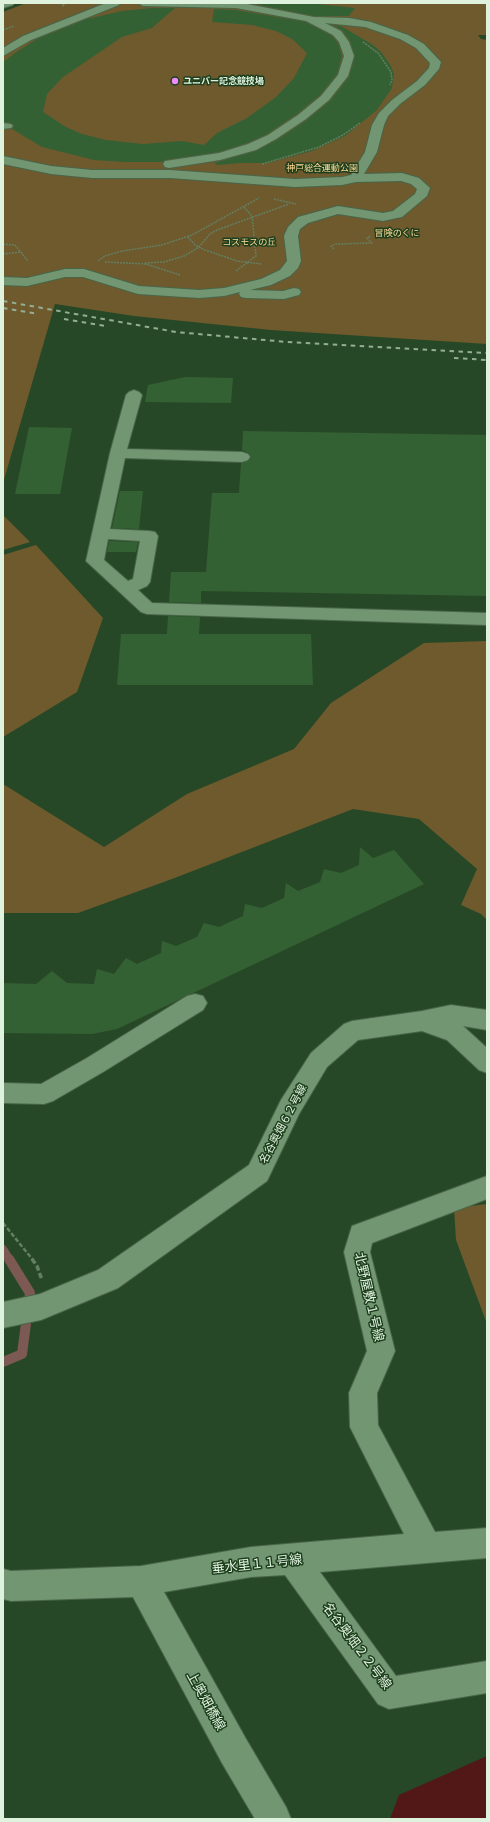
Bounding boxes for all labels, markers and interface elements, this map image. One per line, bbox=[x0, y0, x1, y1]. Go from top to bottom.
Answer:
marker: ユニバー記念競技場 bbox=[170, 76, 180, 86]
place label: ユニバー記念競技場 bbox=[183, 76, 264, 86]
park label: 神戸総合運動公園 bbox=[286, 163, 358, 173]
park label: 冒険のくに bbox=[375, 228, 419, 238]
park label: コスモスの丘 bbox=[222, 237, 276, 247]
street label: 名谷奥畑６２号線 bbox=[257, 1082, 309, 1166]
street label: 北野屋敷１号線 bbox=[351, 1251, 387, 1343]
street label: 垂水里１１号線 bbox=[211, 1551, 303, 1577]
street label: 名谷奥畑２２号線 bbox=[319, 1600, 395, 1692]
street label: 上奥畑橋線 bbox=[183, 1669, 229, 1733]

